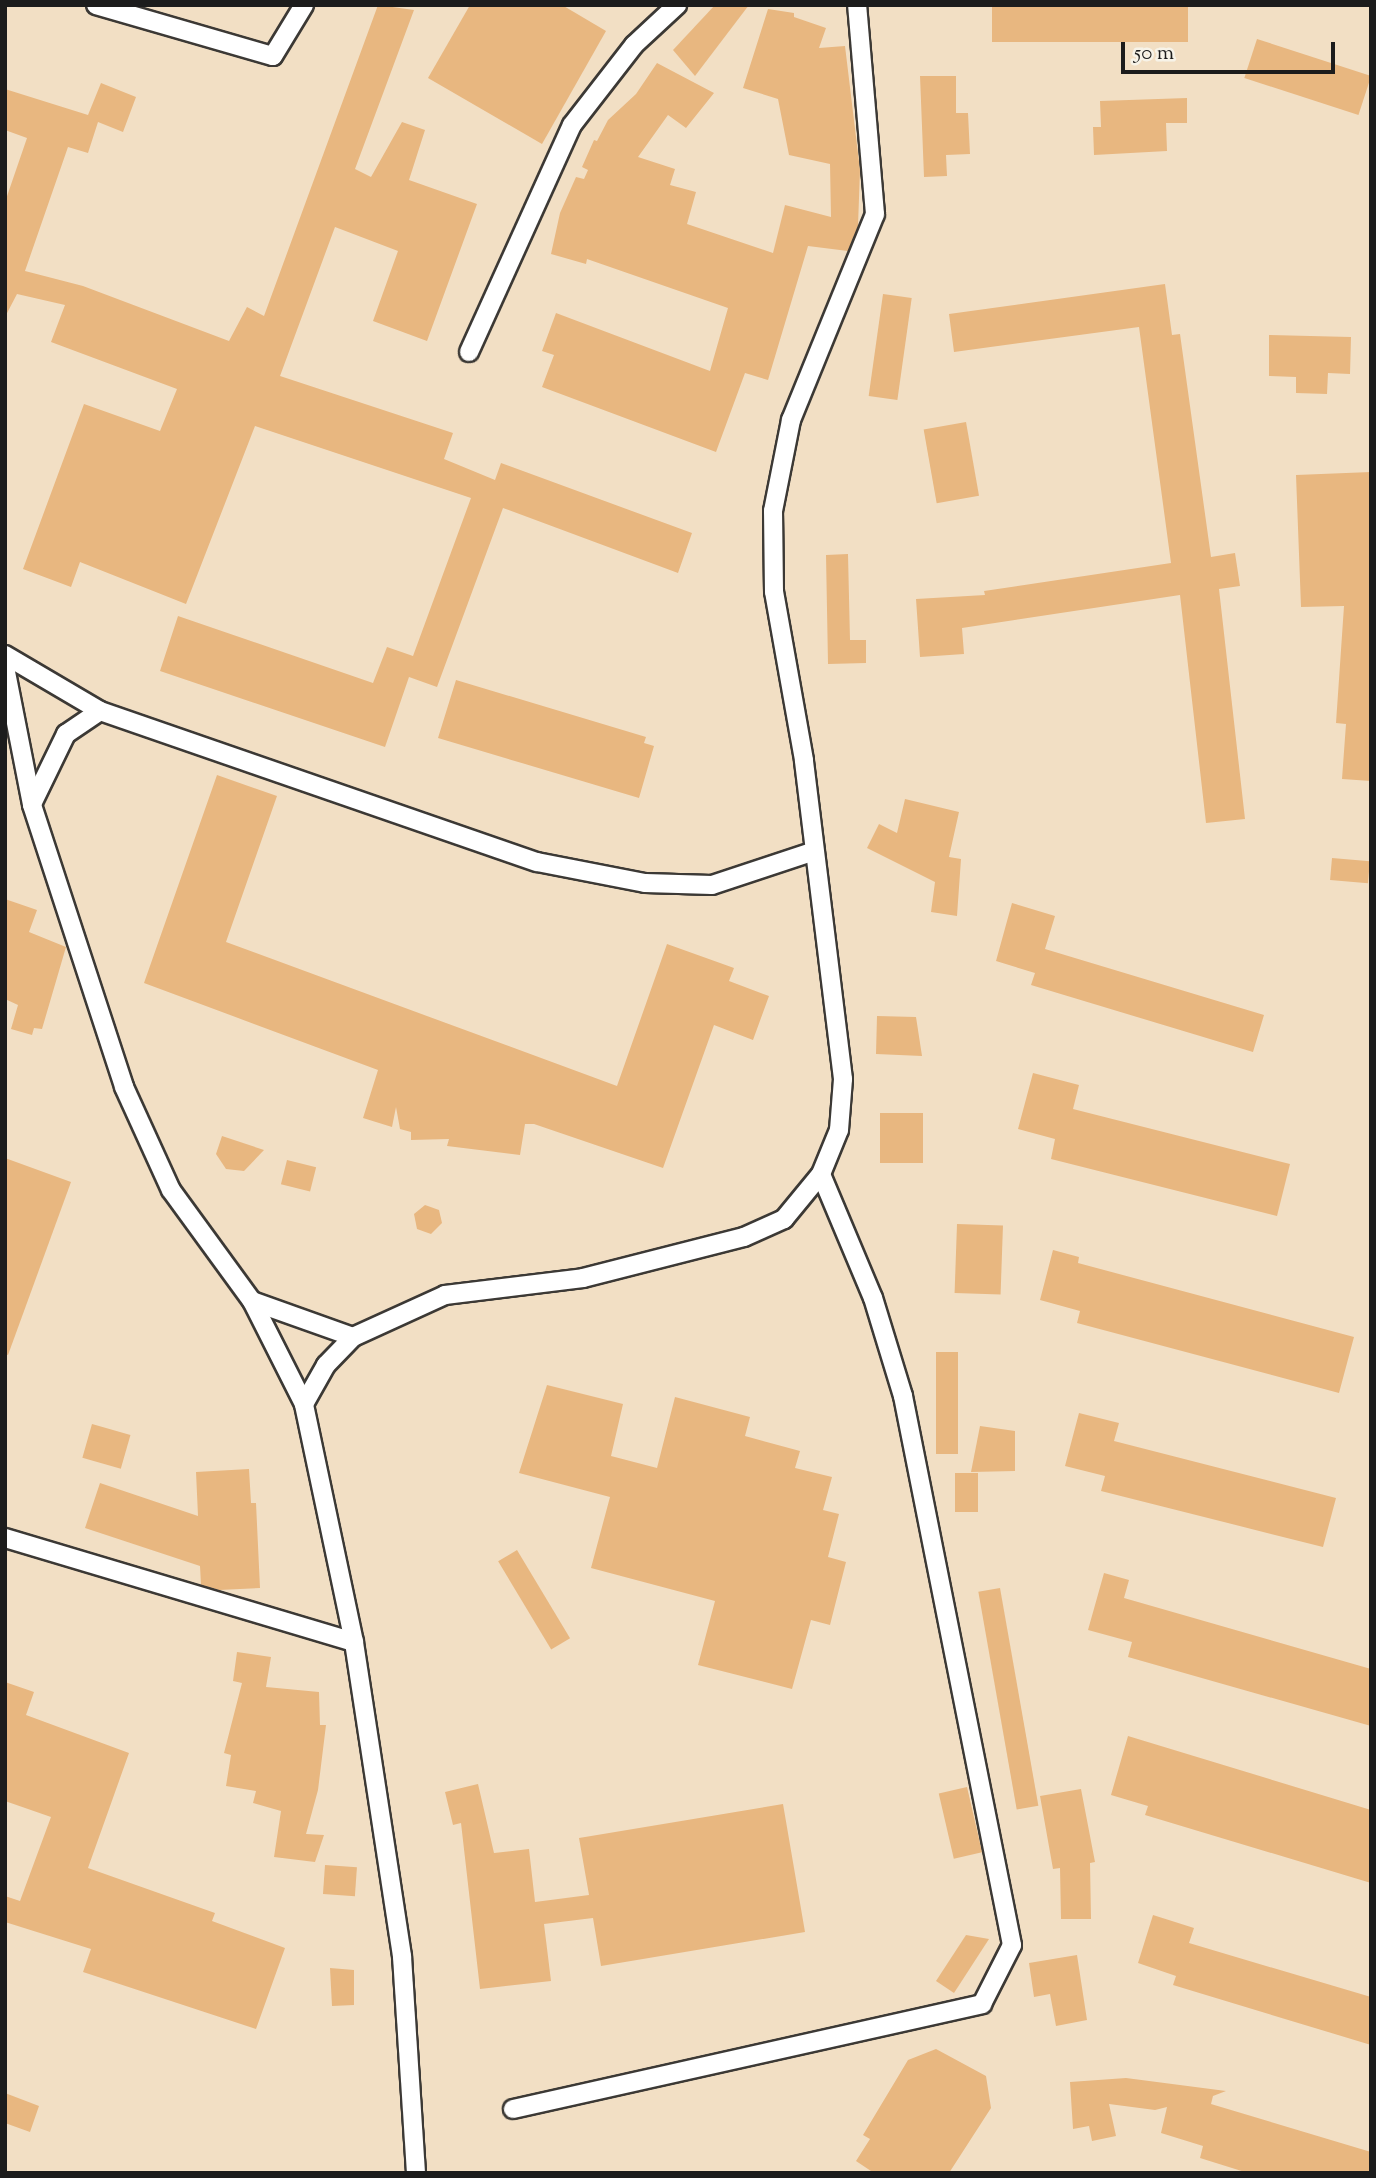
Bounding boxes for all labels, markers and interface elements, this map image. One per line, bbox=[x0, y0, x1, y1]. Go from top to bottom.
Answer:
scale bar bbox=[1124, 28, 1338, 72]
text: 50 m bbox=[1134, 39, 1174, 69]

